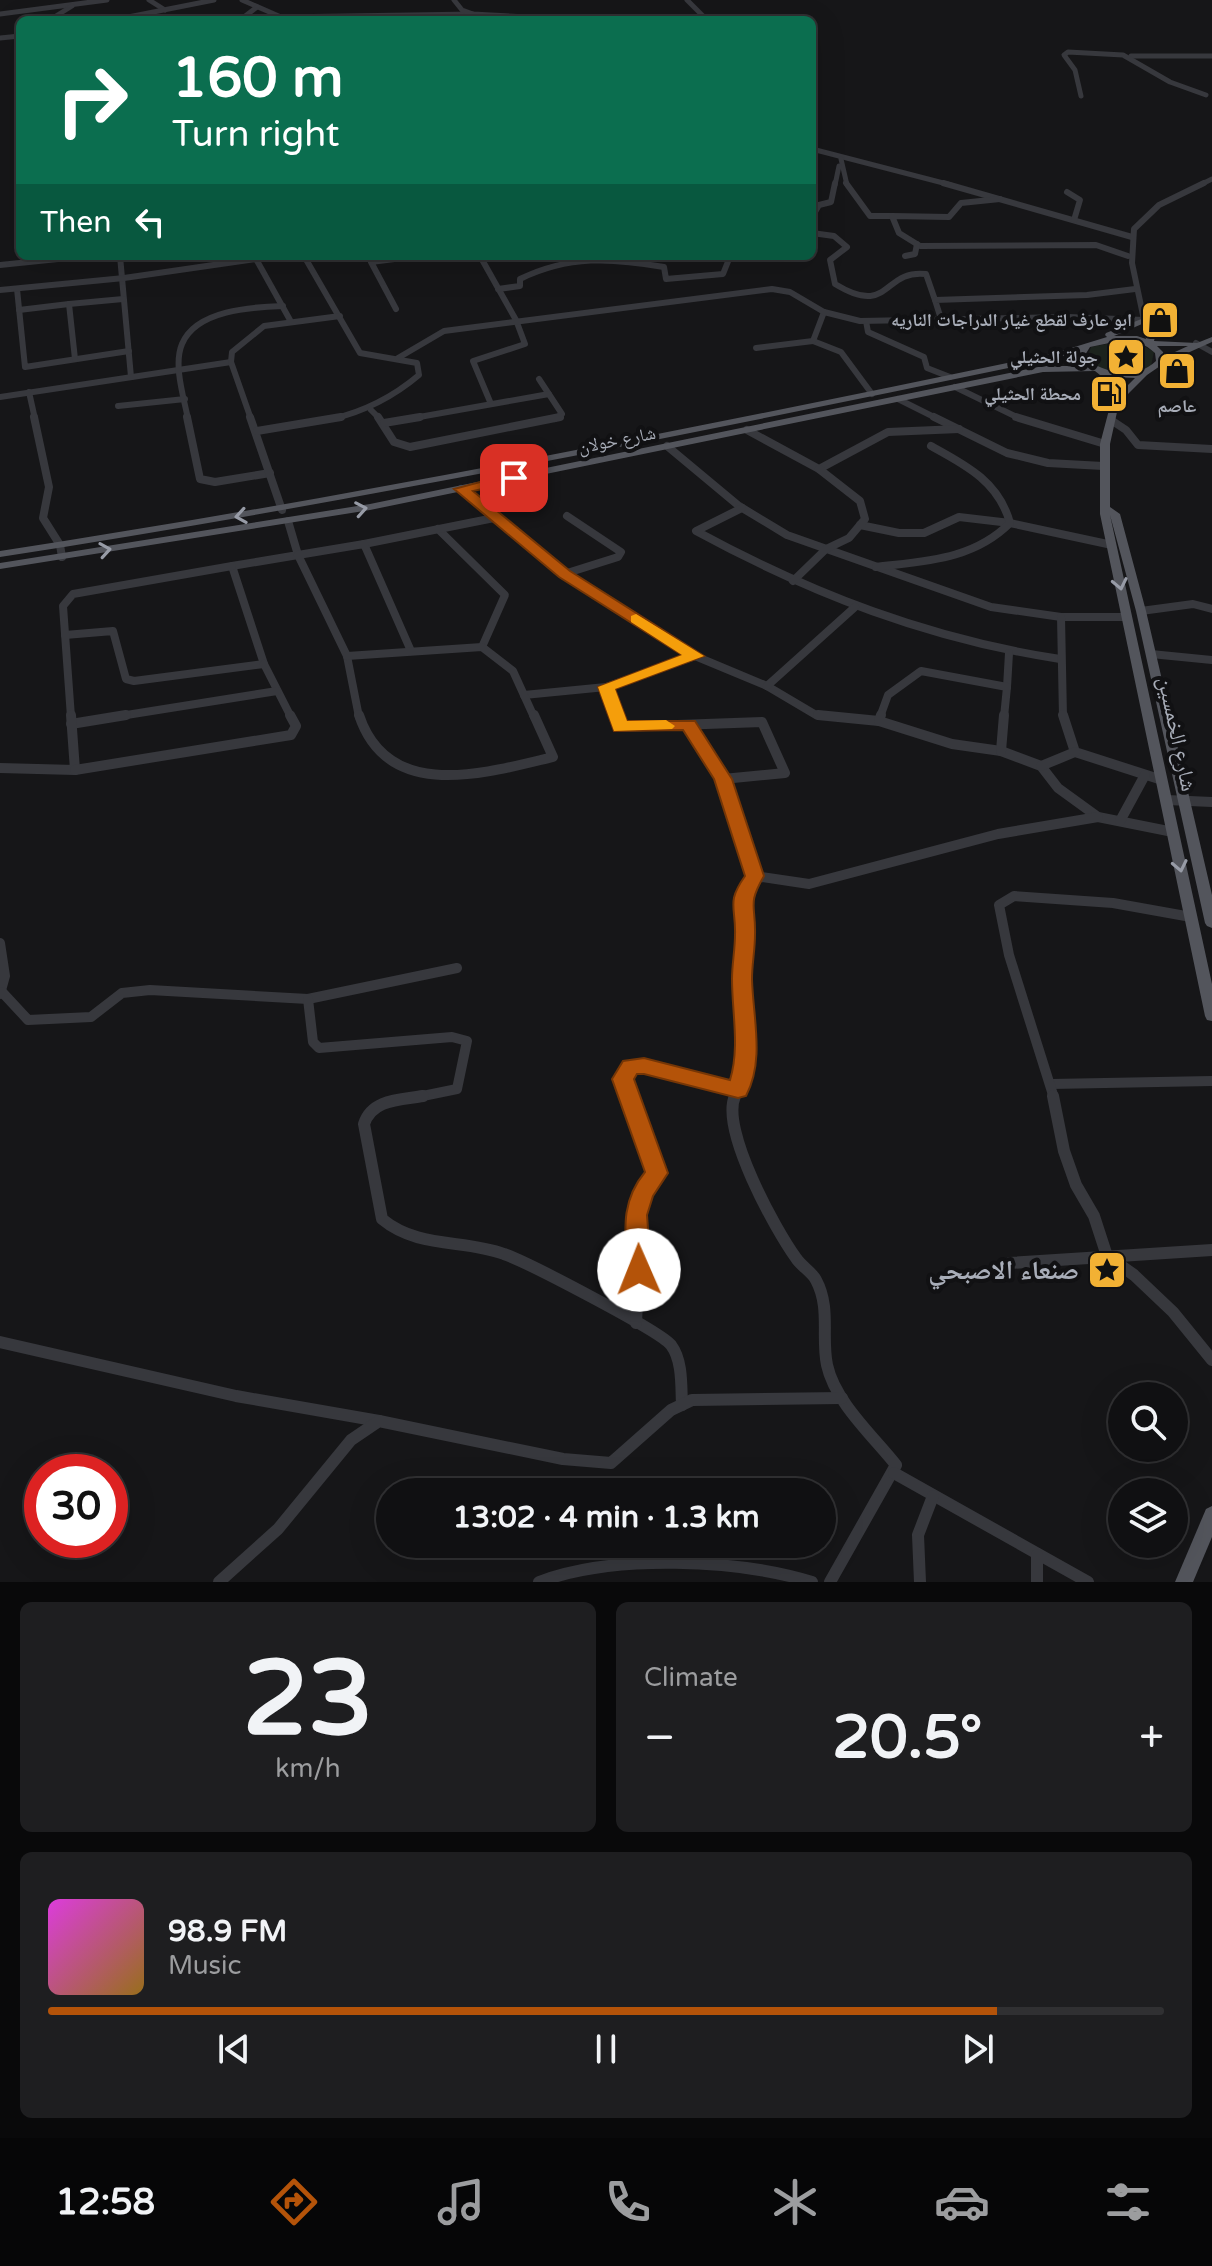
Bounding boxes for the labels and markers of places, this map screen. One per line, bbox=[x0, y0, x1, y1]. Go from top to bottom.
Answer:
shop icon: ابو عارف لقطع غيار الدراجات الناريه bbox=[1139, 299, 1181, 341]
place label: ابو عارف لقطع غيار الدراجات الناريه bbox=[891, 309, 1132, 332]
place icon: جولة الحثيلي bbox=[1105, 336, 1147, 378]
place label: جولة الحثيلي bbox=[1010, 346, 1098, 371]
shop icon: عاصم bbox=[1156, 350, 1198, 392]
fuel station icon: محطة الحثيلي bbox=[1088, 373, 1130, 415]
place label: محطة الحثيلي bbox=[984, 383, 1081, 408]
place label: عاصم bbox=[1158, 395, 1196, 418]
pin bbox=[480, 444, 548, 512]
place icon: صنعاء الاصبحي bbox=[1086, 1249, 1128, 1291]
place label: صنعاء الاصبحي bbox=[928, 1255, 1079, 1290]

